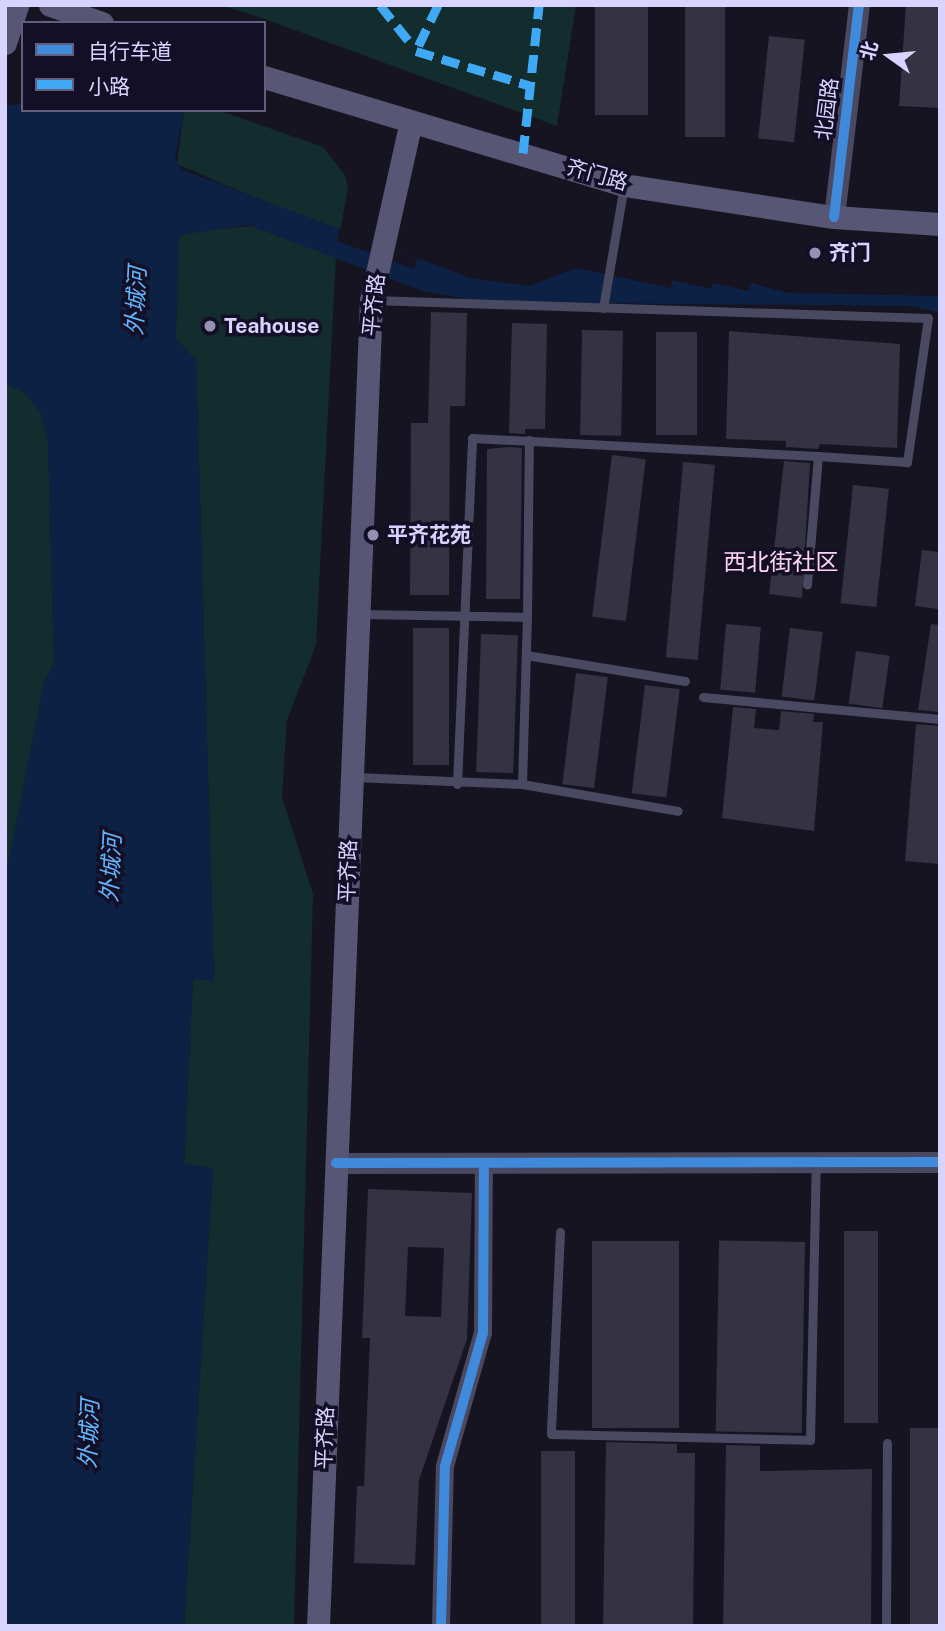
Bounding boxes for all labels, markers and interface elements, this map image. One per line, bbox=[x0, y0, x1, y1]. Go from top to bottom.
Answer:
legend bbox=[21, 21, 266, 112]
north arrow bbox=[854, 21, 924, 91]
text: 自行车道 bbox=[88, 39, 172, 64]
text: 北 bbox=[856, 39, 882, 63]
text: 小路 bbox=[88, 74, 130, 99]
street label: 北园路 bbox=[811, 76, 843, 142]
street label: 齐门路 bbox=[563, 154, 631, 196]
place label: 齐门 bbox=[829, 240, 871, 266]
marker: 齐门 bbox=[807, 245, 823, 261]
water label: 外城河 bbox=[120, 266, 152, 336]
street label: 平齐路 bbox=[358, 272, 390, 338]
place label: Teahouse bbox=[224, 313, 319, 339]
marker: Teahouse bbox=[202, 318, 218, 334]
place label: 平齐花苑 bbox=[387, 522, 471, 548]
marker: 平齐花苑 bbox=[365, 527, 381, 543]
district label: 西北街社区 bbox=[724, 548, 838, 576]
water label: 外城河 bbox=[95, 833, 127, 903]
street label: 平齐路 bbox=[334, 839, 362, 903]
water label: 外城河 bbox=[74, 1399, 104, 1469]
street label: 平齐路 bbox=[311, 1406, 339, 1470]

